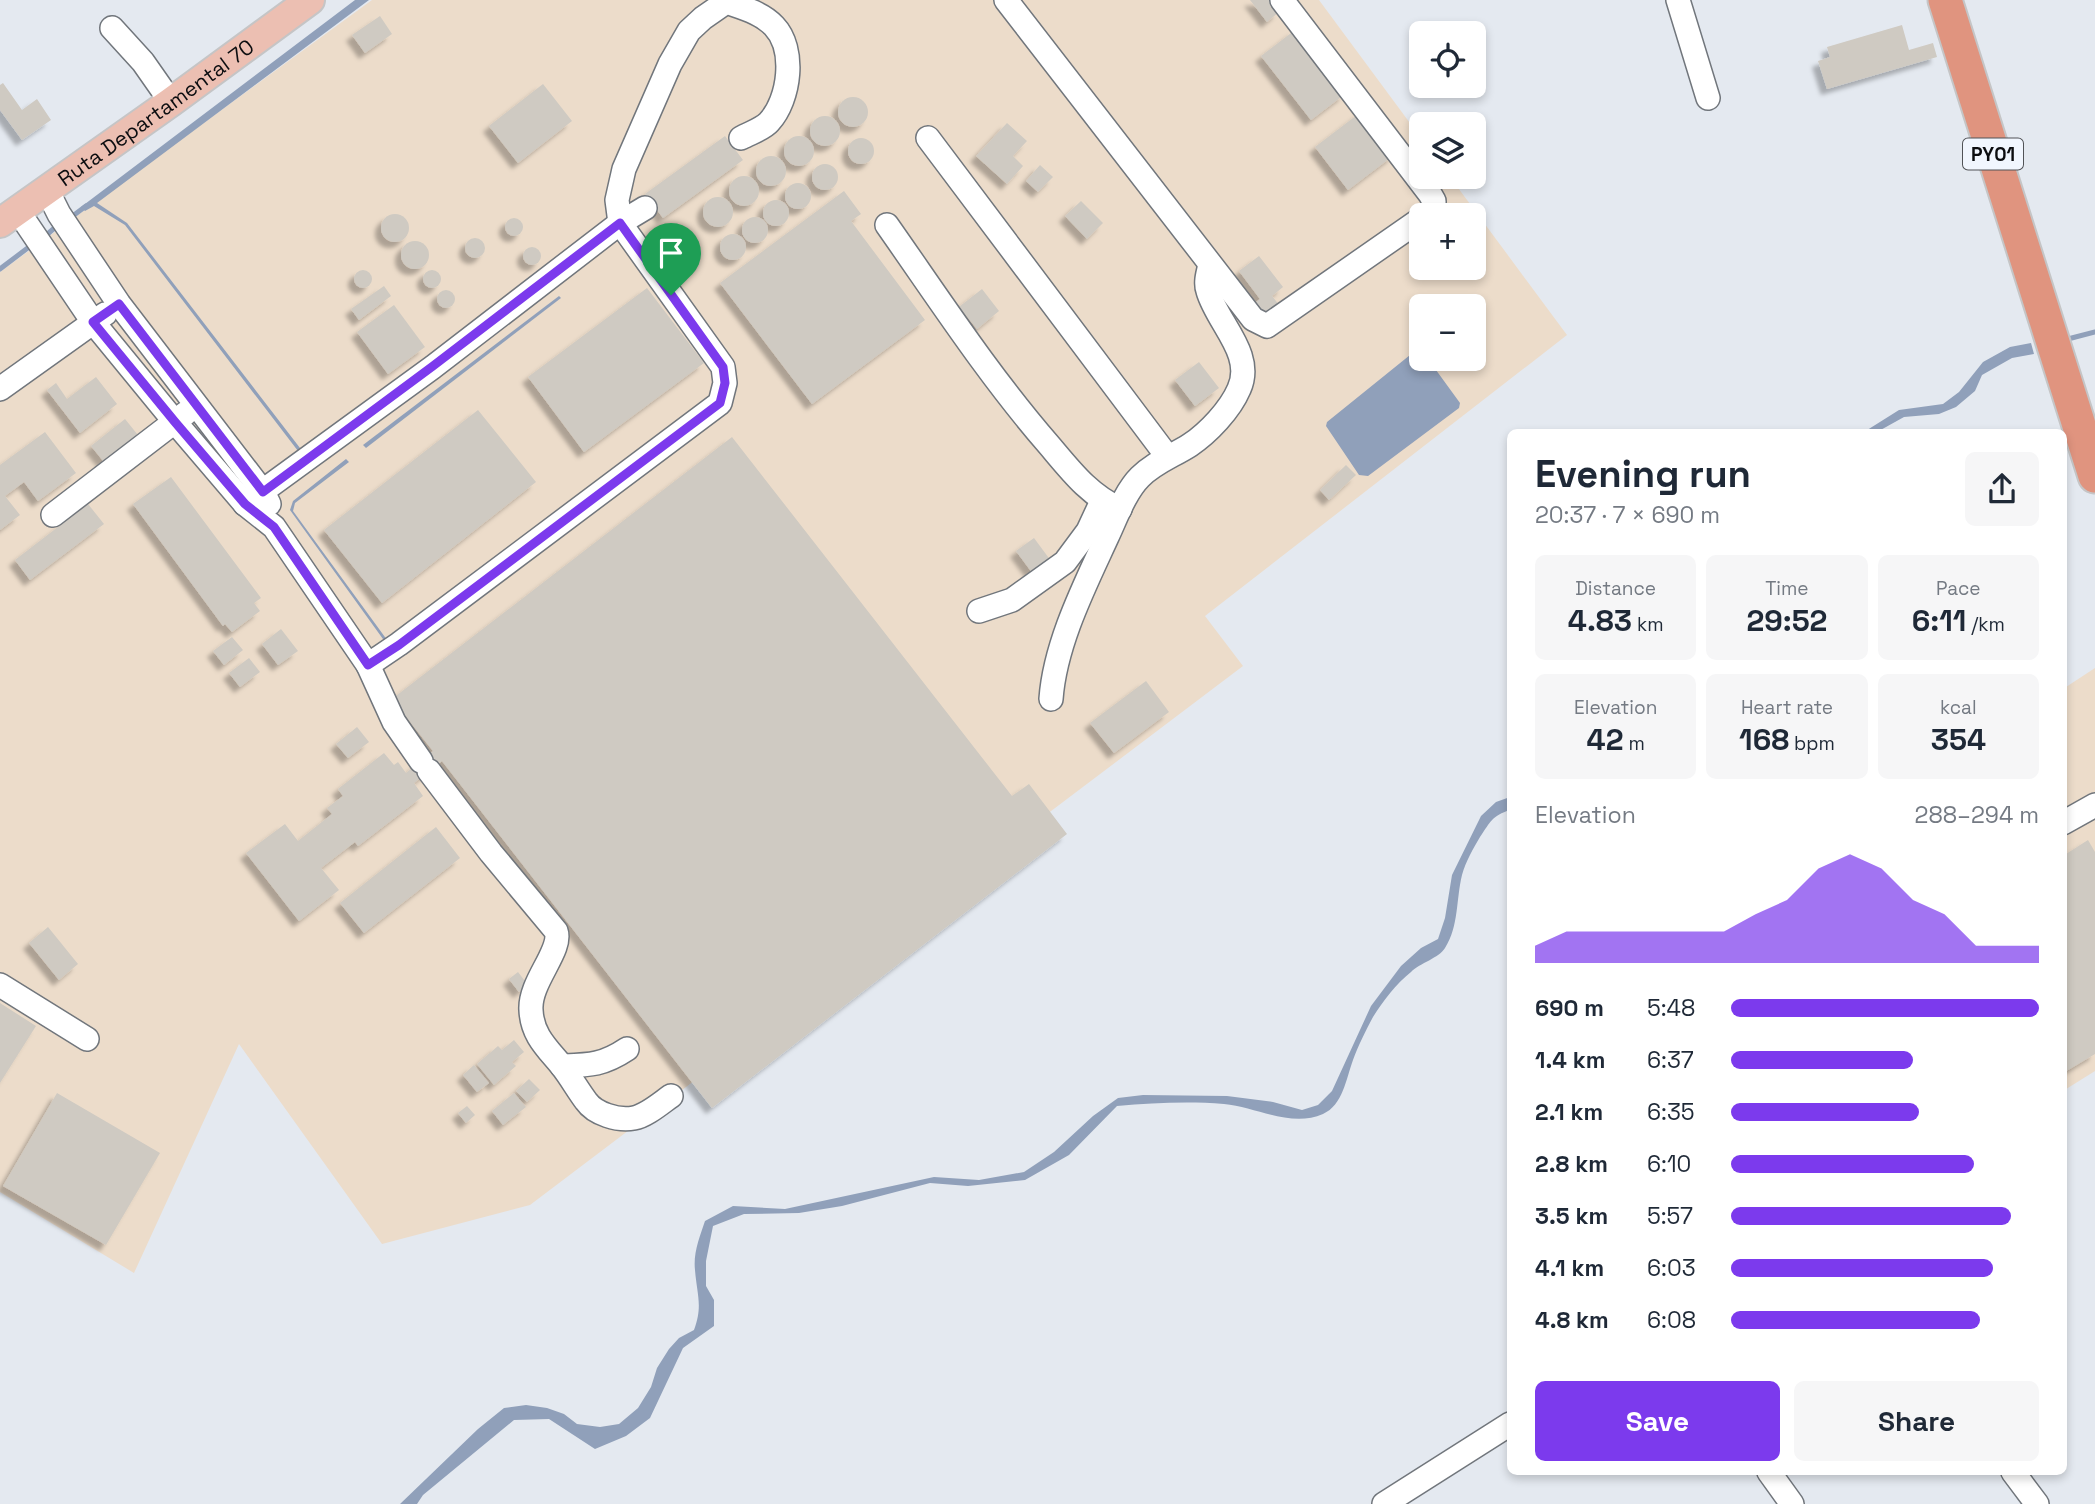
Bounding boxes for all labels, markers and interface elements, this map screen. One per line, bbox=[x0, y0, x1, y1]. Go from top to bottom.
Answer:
map controls bbox=[1409, 21, 1486, 371]
button: locate bbox=[1409, 21, 1486, 98]
street label: Ruta Departamental 70 bbox=[52, 32, 259, 192]
button: layers bbox=[1409, 112, 1486, 189]
road number: PY01 bbox=[1963, 138, 2023, 170]
button: + bbox=[1409, 203, 1486, 280]
pin bbox=[641, 223, 701, 295]
icon: arrive bbox=[652, 234, 690, 272]
button: − bbox=[1409, 294, 1486, 371]
text: Evening run bbox=[1535, 450, 1751, 498]
button: share bbox=[1965, 452, 2039, 526]
text: 20:37 · 7 × 690 m bbox=[1535, 500, 1720, 530]
text: Distance bbox=[1575, 576, 1656, 601]
text: Time bbox=[1765, 576, 1809, 601]
text: Pace bbox=[1936, 576, 1981, 601]
text: 4.83 bbox=[1568, 601, 1632, 640]
text: 29:52 bbox=[1747, 601, 1827, 640]
text: 6:11 bbox=[1912, 601, 1966, 640]
text: km bbox=[1632, 612, 1664, 637]
text: /km bbox=[1966, 612, 2005, 637]
text: Elevation bbox=[1574, 695, 1657, 720]
text: Heart rate bbox=[1741, 695, 1833, 720]
text: kcal bbox=[1940, 695, 1977, 720]
text: 42 bbox=[1587, 720, 1624, 759]
text: 168 bbox=[1739, 720, 1789, 759]
text: 354 bbox=[1931, 720, 1986, 759]
text: m bbox=[1624, 731, 1645, 756]
text: bpm bbox=[1789, 731, 1835, 756]
text: Elevation bbox=[1535, 800, 1636, 830]
text: 288–294 m bbox=[1915, 800, 2039, 830]
text: 690 m bbox=[1535, 993, 1604, 1023]
text: 5:48 bbox=[1647, 993, 1695, 1023]
text: 1.4 km bbox=[1535, 1045, 1605, 1075]
text: 6:37 bbox=[1647, 1045, 1694, 1075]
text: 2.1 km bbox=[1535, 1097, 1603, 1127]
text: 6:35 bbox=[1647, 1097, 1695, 1127]
text: 2.8 km bbox=[1535, 1149, 1608, 1179]
text: 6:10 bbox=[1647, 1149, 1691, 1179]
text: 3.5 km bbox=[1535, 1201, 1608, 1231]
text: 5:57 bbox=[1647, 1201, 1693, 1231]
text: 4.1 km bbox=[1535, 1253, 1604, 1283]
text: 6:03 bbox=[1647, 1253, 1696, 1283]
text: 4.8 km bbox=[1535, 1305, 1609, 1335]
text: 6:08 bbox=[1647, 1305, 1696, 1335]
button: Save bbox=[1535, 1381, 1780, 1461]
button: Share bbox=[1794, 1381, 2039, 1461]

